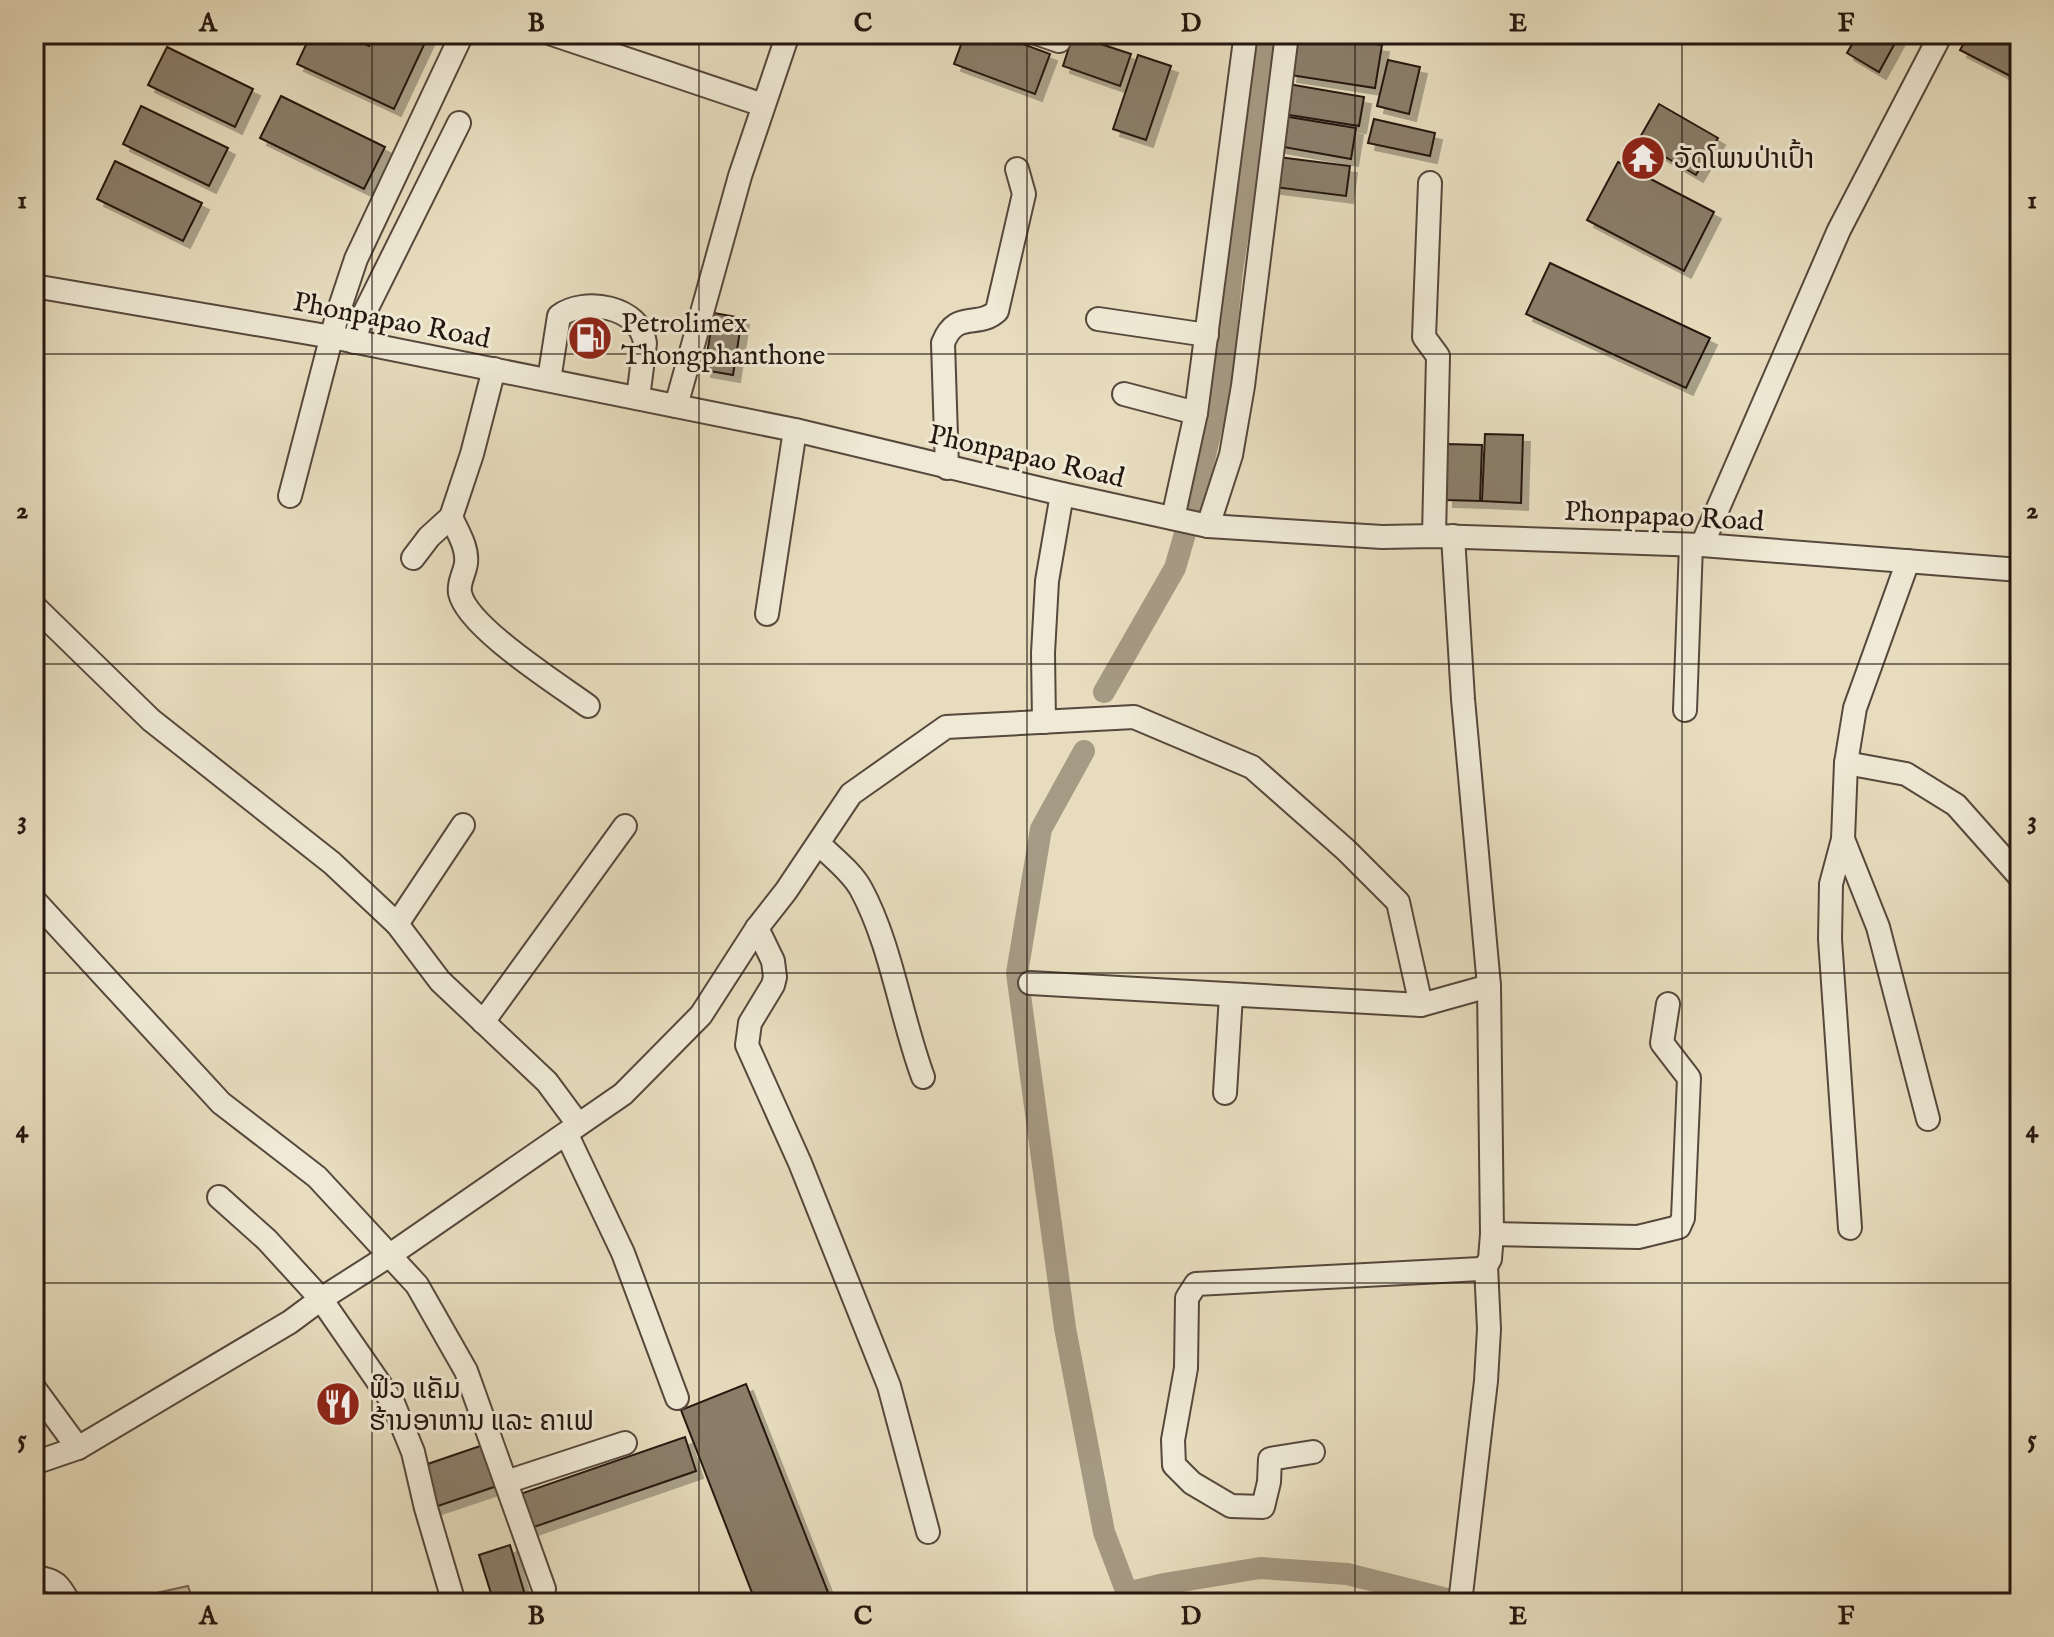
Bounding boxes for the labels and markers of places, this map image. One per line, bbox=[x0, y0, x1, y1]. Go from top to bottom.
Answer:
temple icon: ວັດໂພນປ່າເປົ້າ bbox=[1619, 134, 1667, 182]
place label: ວັດໂພນປ່າເປົ້າ bbox=[1674, 139, 1814, 178]
place label: Petrolimex Thongphanthone bbox=[621, 307, 826, 374]
fuel station icon: Petrolimex Thongphanthone bbox=[566, 314, 614, 362]
place label: ຟິວ ແຄັມ ຮ້ານອາຫານ ແລະ ຄາເຟ bbox=[369, 1373, 594, 1440]
restaurant icon: ຟິວ ແຄັມ ຮ້ານອາຫານ ແລະ ຄາເຟ bbox=[314, 1380, 362, 1428]

